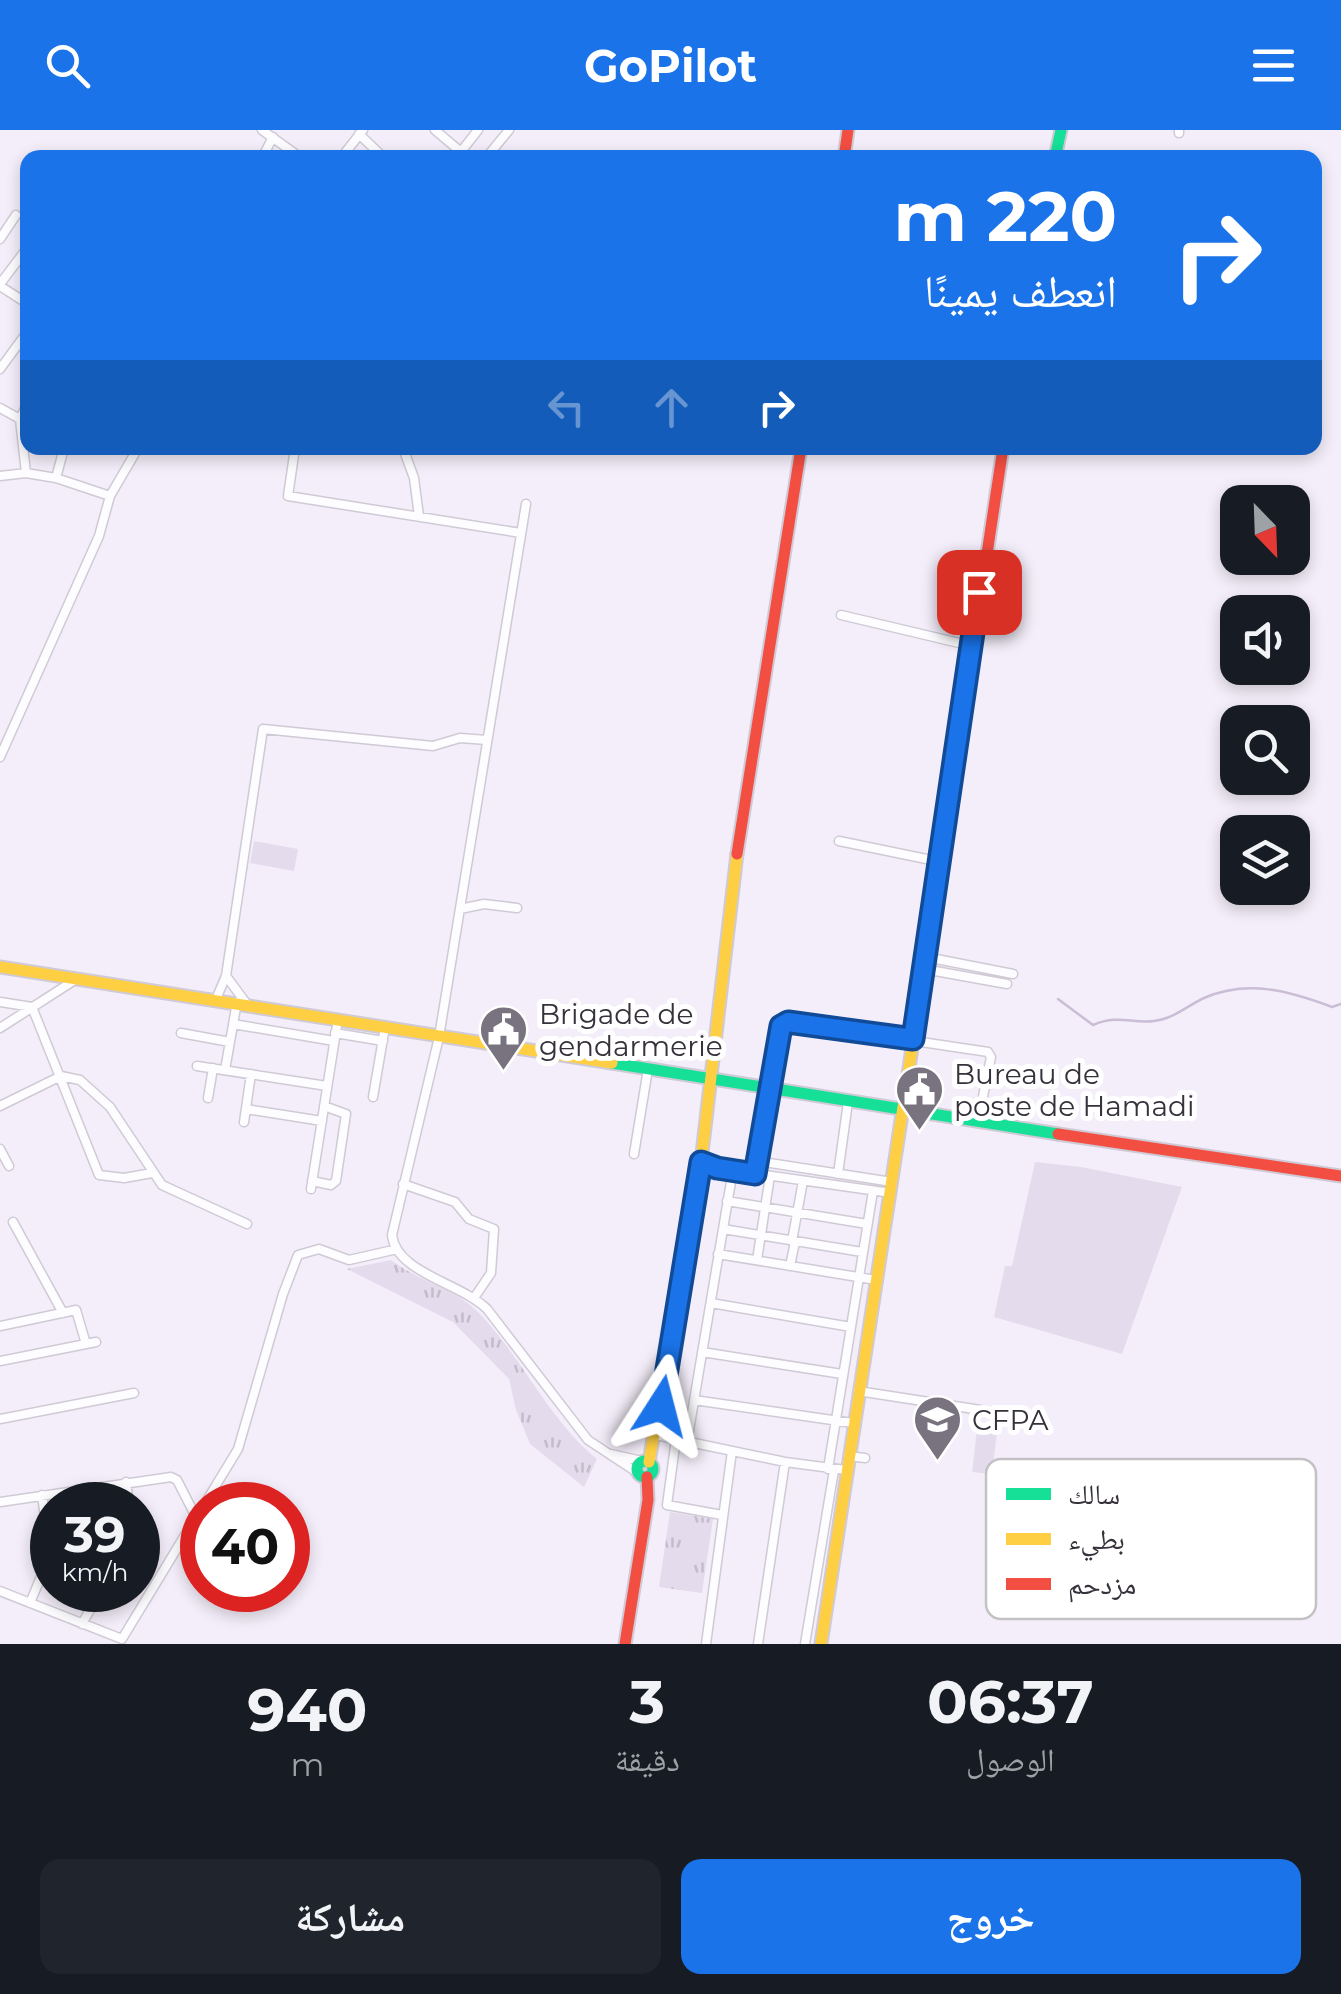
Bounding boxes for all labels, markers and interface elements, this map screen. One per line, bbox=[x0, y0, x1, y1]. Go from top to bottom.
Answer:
icon: search bbox=[40, 38, 95, 93]
text: GoPilot bbox=[584, 38, 757, 93]
icon: menu bbox=[1246, 38, 1301, 93]
text: 220 m bbox=[894, 173, 1117, 259]
icon: right bbox=[1152, 190, 1282, 320]
text: انعطف يمينًا bbox=[924, 263, 1117, 318]
icon: left bbox=[539, 380, 594, 435]
icon: ahead bbox=[644, 380, 699, 435]
icon: right bbox=[749, 380, 804, 435]
north arrow bbox=[1220, 485, 1310, 575]
map controls bbox=[1220, 485, 1310, 905]
pin bbox=[937, 550, 1022, 635]
icon: arrive bbox=[952, 565, 1007, 620]
button: sound bbox=[1220, 595, 1310, 685]
button: search bbox=[1220, 705, 1310, 795]
button: layers bbox=[1220, 815, 1310, 905]
place label: Brigade de gendarmerie bbox=[539, 997, 723, 1063]
public building icon: Brigade de gendarmerie bbox=[478, 1004, 530, 1072]
place label: Bureau de poste de Hamadi bbox=[954, 1057, 1195, 1123]
public building icon: Bureau de poste de Hamadi bbox=[893, 1064, 945, 1132]
position arrow bbox=[609, 1354, 713, 1458]
school or university icon: CFPA bbox=[911, 1394, 963, 1462]
place label: CFPA bbox=[972, 1403, 1049, 1437]
legend bbox=[986, 1459, 1316, 1619]
text: سالك bbox=[1068, 1477, 1120, 1511]
speed limit sign: 40 bbox=[180, 1482, 310, 1612]
text: 39 bbox=[64, 1504, 126, 1565]
text: بطيء bbox=[1068, 1522, 1125, 1562]
text: km/h bbox=[62, 1557, 128, 1587]
text: مزدحم bbox=[1068, 1567, 1136, 1603]
text: 3 bbox=[629, 1665, 665, 1738]
text: 06:37 bbox=[927, 1665, 1094, 1738]
text: 940 bbox=[247, 1673, 368, 1746]
text: دقيقة bbox=[615, 1740, 680, 1779]
text: الوصول bbox=[966, 1740, 1055, 1779]
text: m bbox=[290, 1745, 324, 1784]
button: مشاركة bbox=[40, 1859, 661, 1974]
button: خروج bbox=[681, 1859, 1301, 1974]

